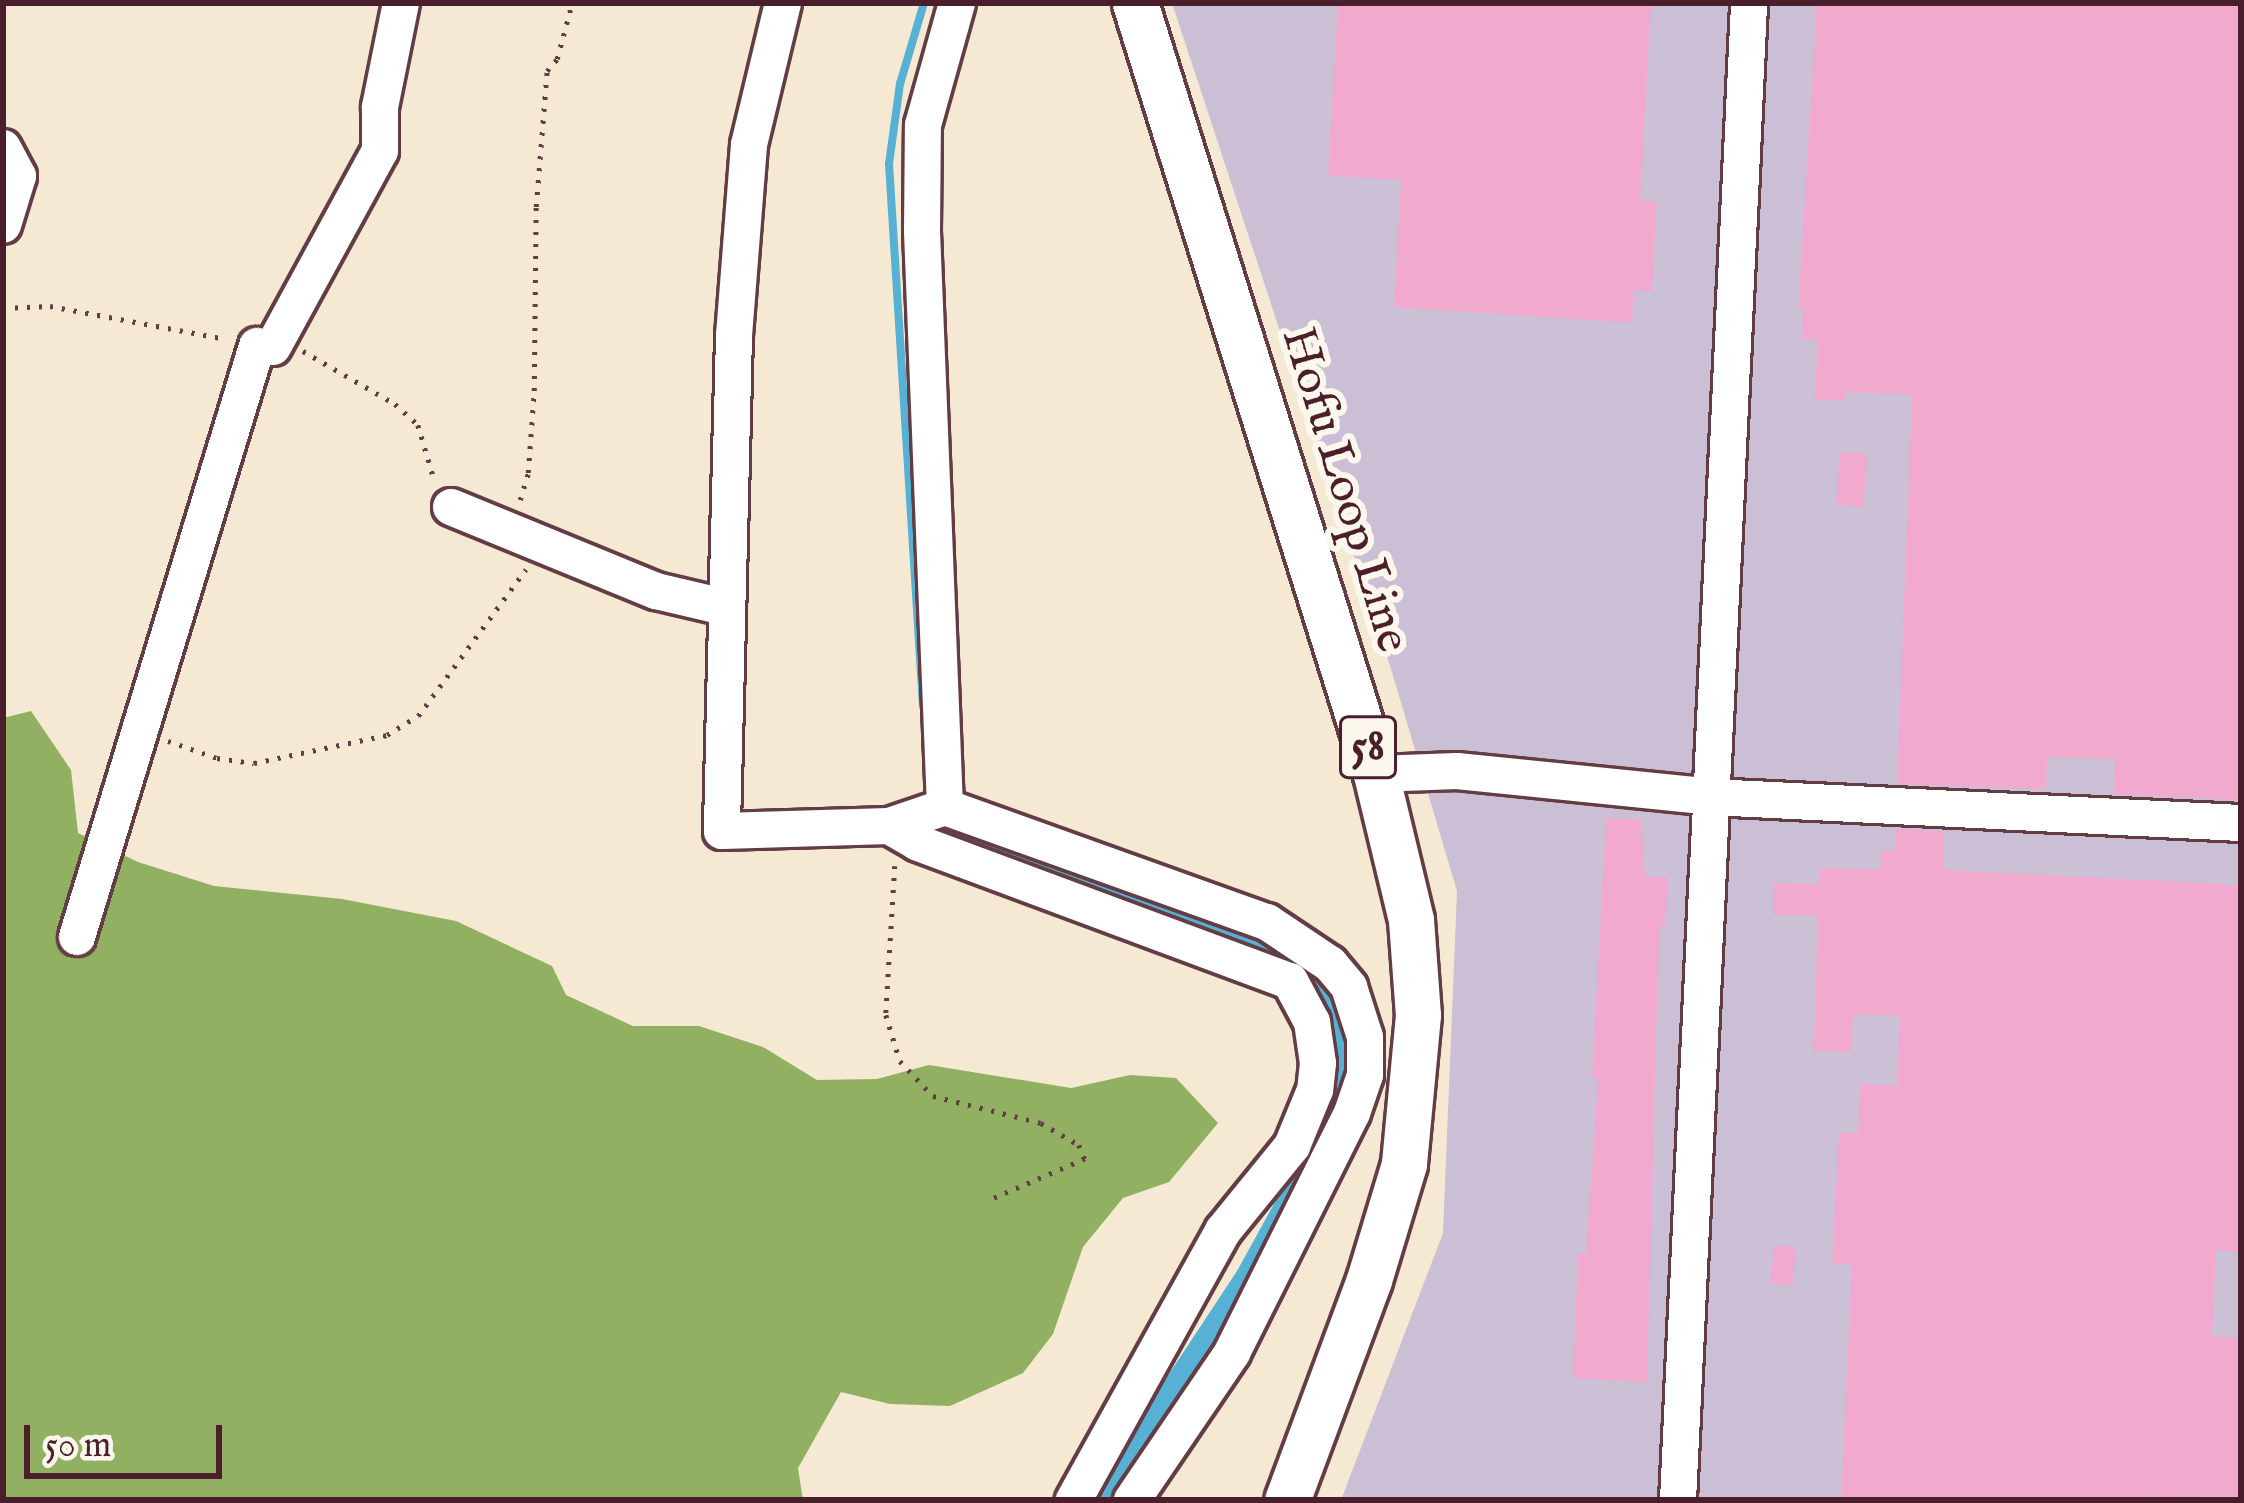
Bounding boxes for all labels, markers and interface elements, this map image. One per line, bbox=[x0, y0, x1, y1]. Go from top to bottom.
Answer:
street label: Hofu Loop Line bbox=[1267, 321, 1421, 659]
road number: 58 bbox=[1338, 708, 1398, 786]
scale bar bbox=[30, 1401, 228, 1475]
text: 50 m bbox=[45, 1423, 111, 1469]

